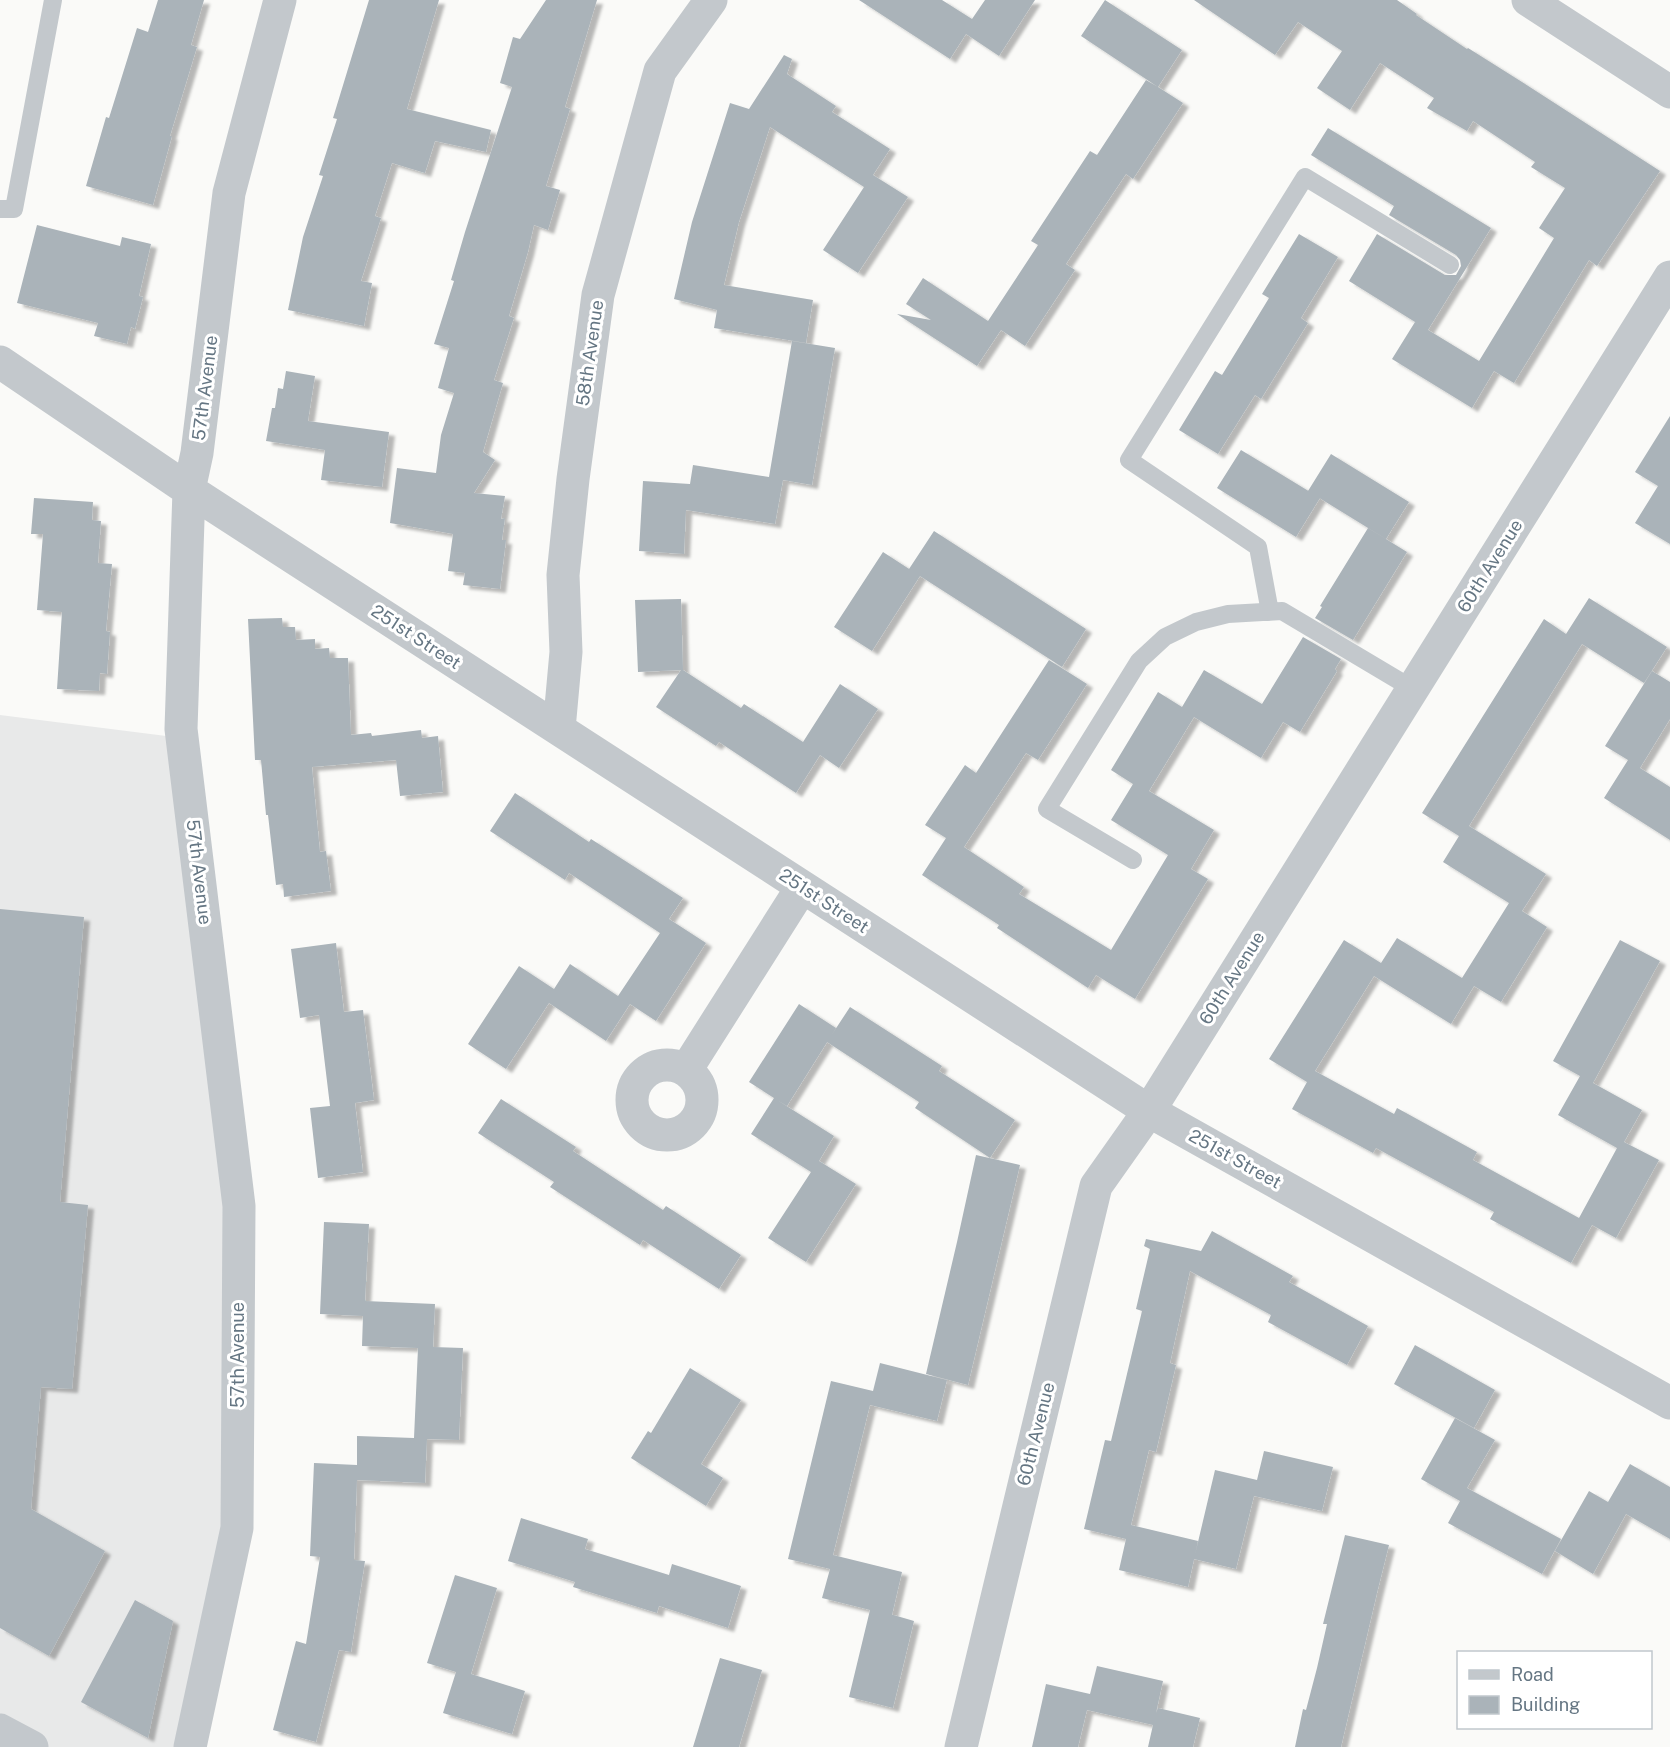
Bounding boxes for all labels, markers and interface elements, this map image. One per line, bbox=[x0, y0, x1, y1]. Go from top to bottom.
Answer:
street label: 58th Avenue bbox=[572, 299, 607, 407]
street label: 57th Avenue bbox=[188, 334, 221, 442]
street label: 60th Avenue bbox=[1453, 515, 1526, 616]
street label: 251st Street bbox=[368, 600, 465, 673]
street label: 57th Avenue bbox=[183, 818, 216, 926]
street label: 251st Street bbox=[776, 864, 873, 937]
street label: 60th Avenue bbox=[1195, 927, 1268, 1028]
street label: 251st Street bbox=[1185, 1125, 1285, 1193]
street label: 57th Avenue bbox=[227, 1302, 248, 1408]
street label: 60th Avenue bbox=[1013, 1380, 1058, 1488]
legend bbox=[1457, 1651, 1652, 1729]
text: Road bbox=[1511, 1664, 1554, 1685]
text: Building bbox=[1511, 1694, 1580, 1715]

